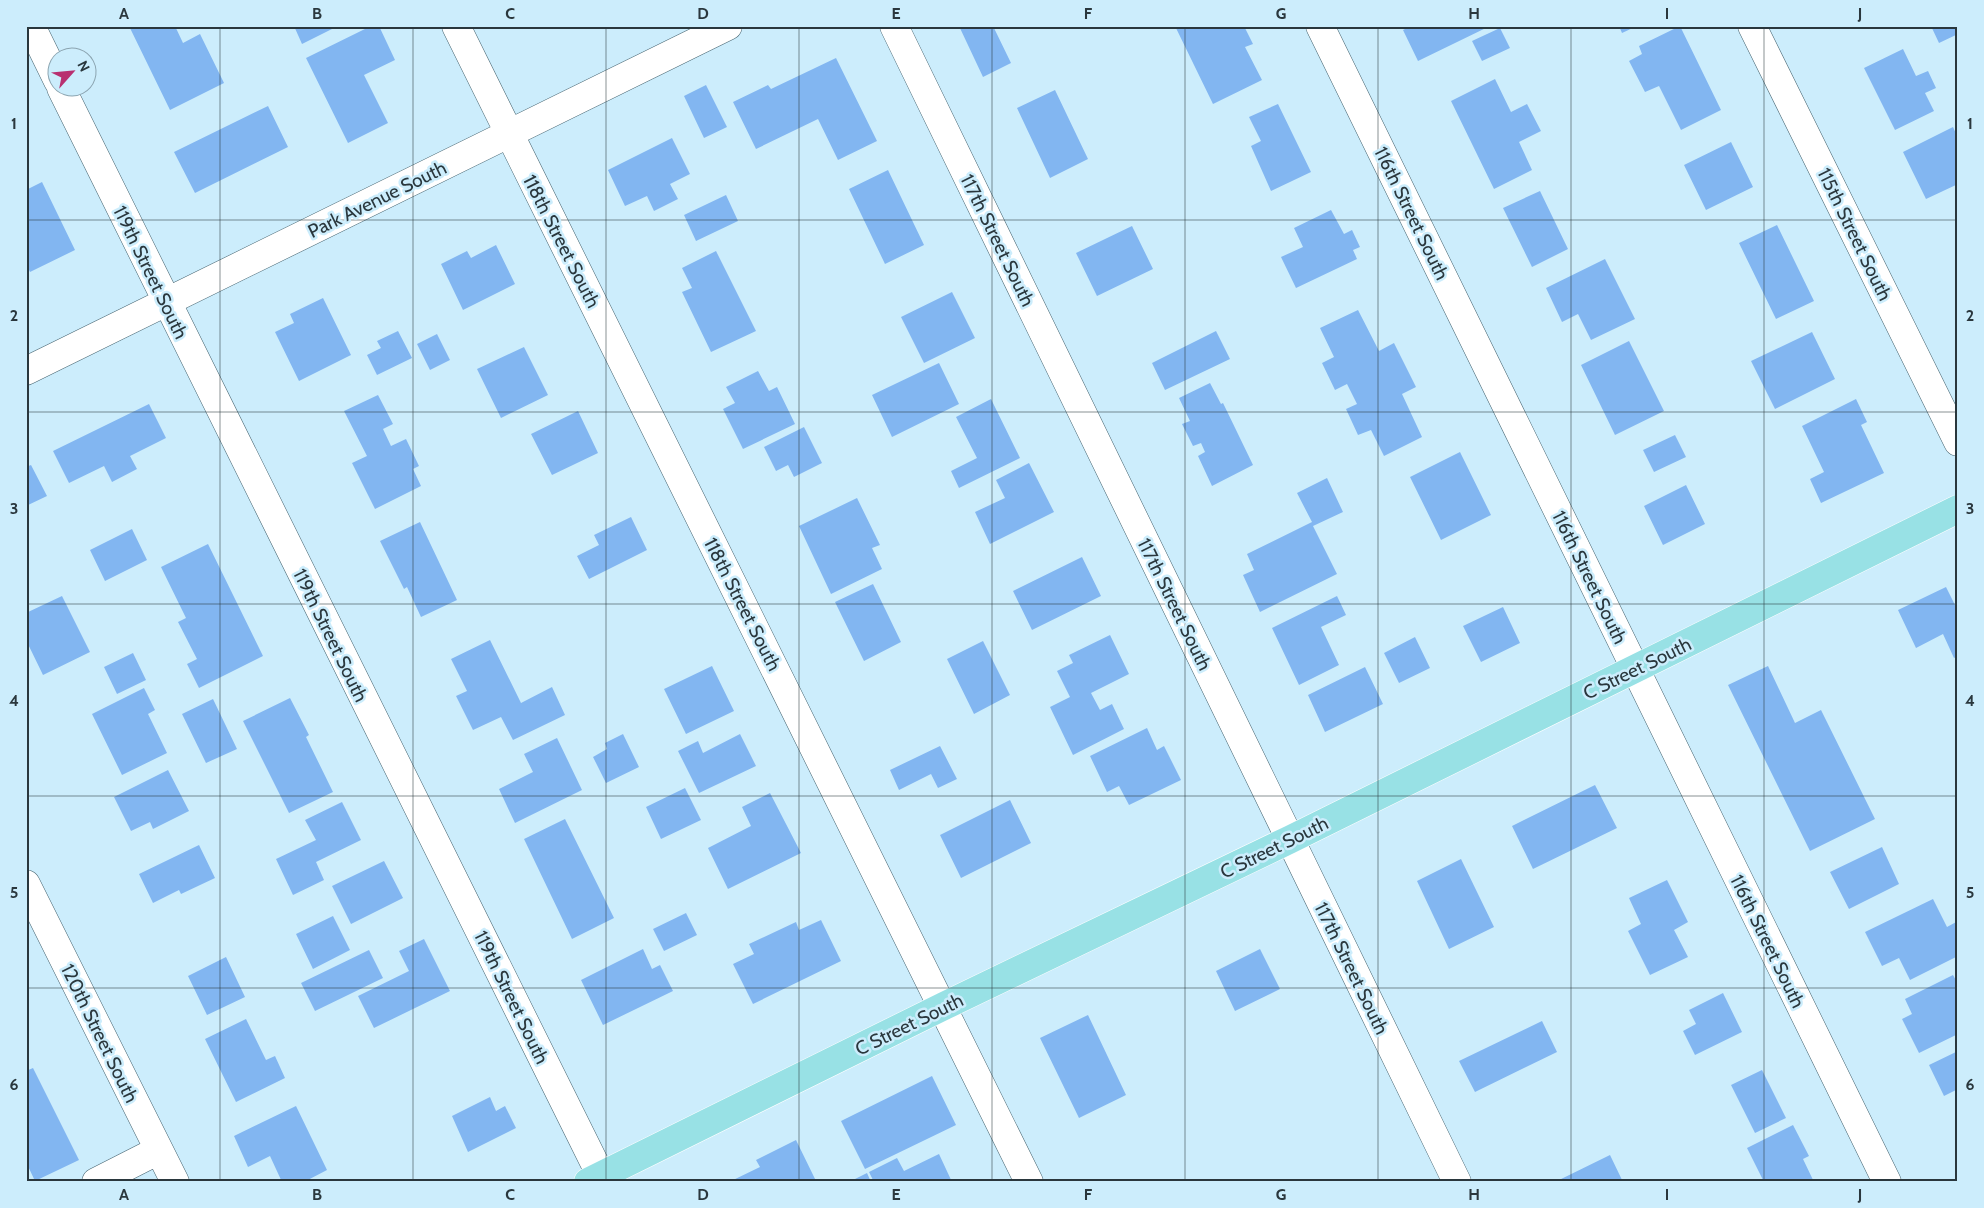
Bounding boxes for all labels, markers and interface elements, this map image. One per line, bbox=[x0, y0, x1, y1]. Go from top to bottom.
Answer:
text: A bbox=[119, 4, 129, 23]
text: B bbox=[312, 4, 322, 23]
text: C bbox=[505, 4, 515, 23]
text: D bbox=[697, 4, 709, 23]
text: E bbox=[891, 4, 901, 23]
text: F bbox=[1084, 4, 1093, 23]
text: G bbox=[1276, 4, 1286, 23]
text: H bbox=[1468, 4, 1480, 23]
text: I bbox=[1665, 4, 1669, 23]
text: J bbox=[1857, 4, 1862, 23]
north arrow bbox=[48, 48, 98, 98]
text: N bbox=[73, 58, 94, 75]
text: 1 bbox=[11, 114, 17, 133]
text: 1 bbox=[1967, 114, 1973, 133]
street label: 116th Street South bbox=[1369, 143, 1454, 284]
street label: Park Avenue South bbox=[304, 156, 450, 243]
street label: 115th Street South bbox=[1812, 164, 1897, 304]
street label: 117th Street South bbox=[956, 170, 1040, 310]
street label: 118th Street South bbox=[518, 171, 605, 312]
street label: 119th Street South bbox=[108, 202, 193, 343]
text: 2 bbox=[10, 306, 18, 325]
text: 2 bbox=[1966, 306, 1974, 325]
text: 3 bbox=[10, 499, 18, 518]
text: 3 bbox=[1966, 499, 1974, 518]
street label: 116th Street South bbox=[1547, 507, 1632, 648]
street label: 118th Street South bbox=[699, 534, 786, 675]
street label: 117th Street South bbox=[1133, 534, 1217, 674]
street label: 119th Street South bbox=[288, 565, 373, 706]
street label: C Street South bbox=[1579, 632, 1695, 704]
text: 4 bbox=[9, 691, 19, 710]
text: 4 bbox=[1965, 691, 1975, 710]
street label: C Street South bbox=[1216, 811, 1332, 883]
street label: 116th Street South bbox=[1725, 871, 1810, 1012]
text: 5 bbox=[10, 883, 18, 902]
text: 5 bbox=[1966, 883, 1974, 902]
street label: 117th Street South bbox=[1310, 898, 1394, 1038]
street label: 119th Street South bbox=[469, 927, 554, 1068]
street label: 120th Street South bbox=[56, 960, 143, 1106]
street label: C Street South bbox=[851, 988, 967, 1060]
text: 6 bbox=[10, 1075, 19, 1094]
text: 6 bbox=[1966, 1075, 1975, 1094]
text: A bbox=[119, 1185, 129, 1204]
text: B bbox=[312, 1185, 322, 1204]
text: C bbox=[505, 1185, 515, 1204]
text: D bbox=[697, 1185, 709, 1204]
text: E bbox=[891, 1185, 901, 1204]
text: F bbox=[1084, 1185, 1093, 1204]
text: G bbox=[1276, 1185, 1286, 1204]
text: H bbox=[1468, 1185, 1480, 1204]
text: I bbox=[1665, 1185, 1669, 1204]
text: J bbox=[1857, 1185, 1862, 1204]

